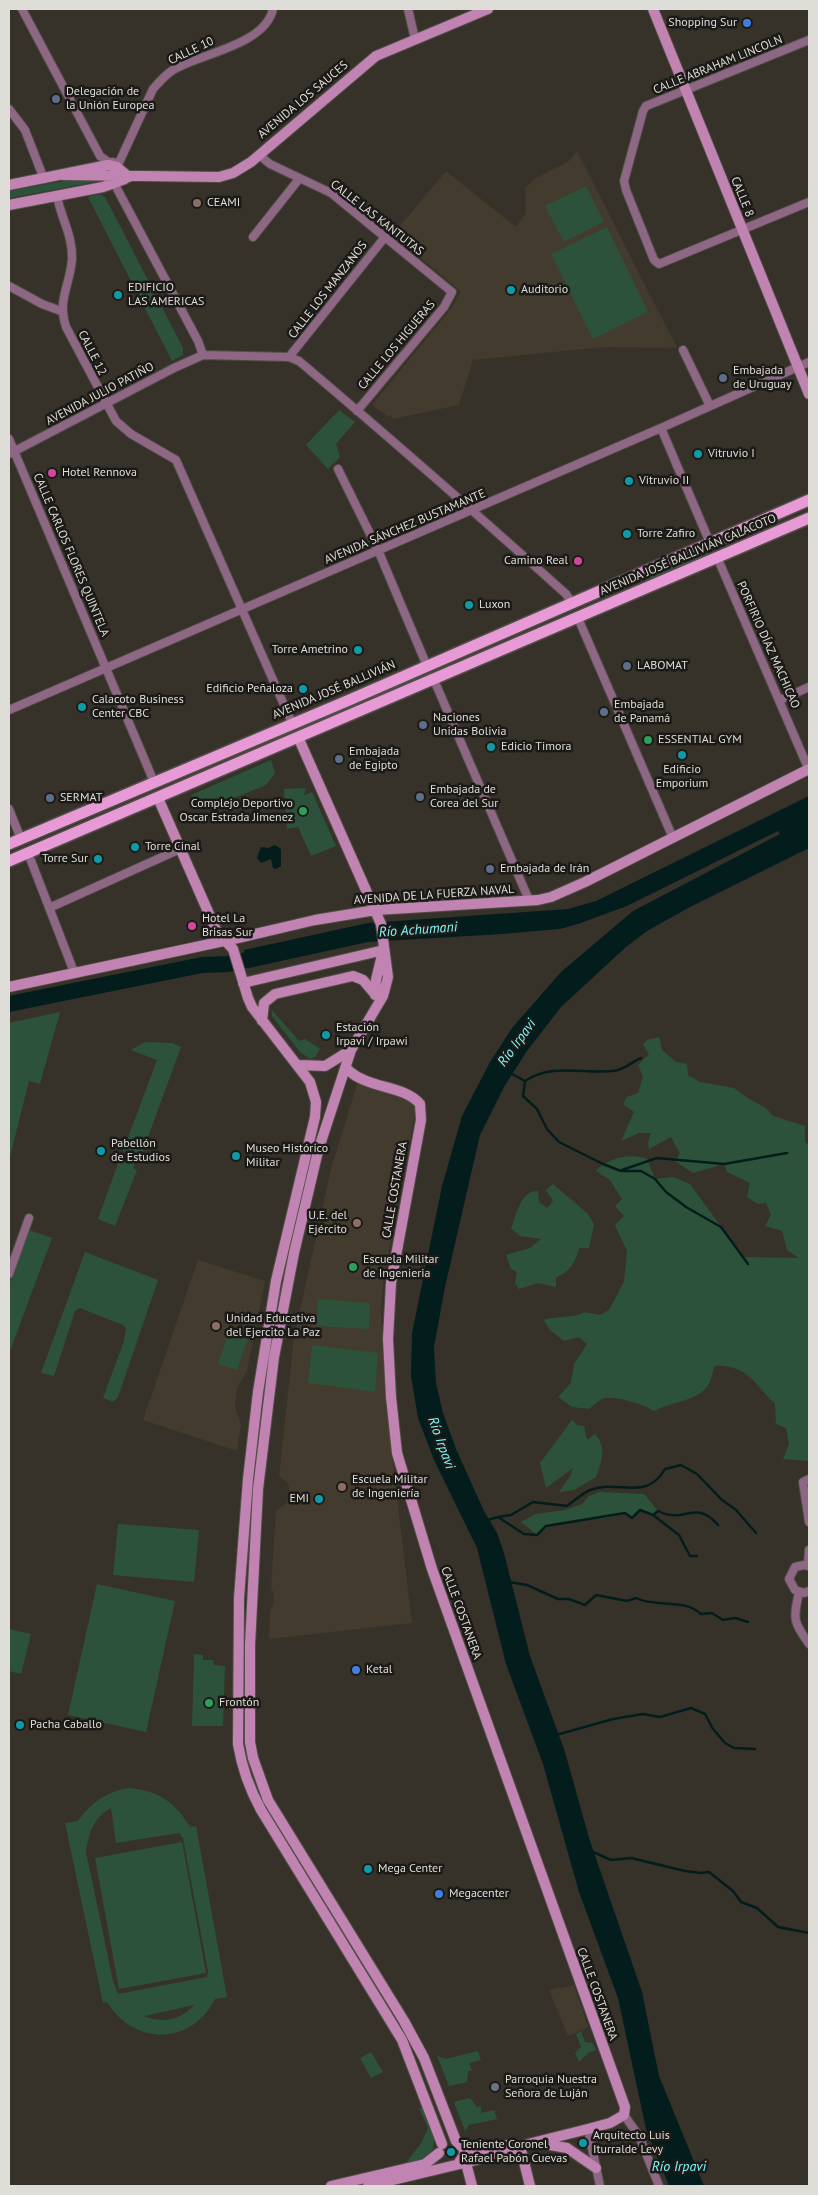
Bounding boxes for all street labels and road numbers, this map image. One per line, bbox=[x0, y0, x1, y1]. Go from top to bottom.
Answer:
street label: CALLE ABRAHAM LINCOLN bbox=[651, 32, 785, 98]
street label: CALLE 10 bbox=[166, 34, 216, 68]
street label: AVENIDA LOS SAUCES bbox=[255, 58, 351, 142]
street label: CALLE 8 bbox=[727, 175, 757, 219]
street label: CALLE LAS KANTUTAS bbox=[328, 177, 426, 259]
street label: CALLE LOS MANZANOS bbox=[286, 239, 370, 341]
street label: CALLE LOS HIGUERAS bbox=[355, 297, 439, 393]
street label: CALLE 12 bbox=[75, 328, 109, 378]
street label: AVENIDA JULIO PATIÑO bbox=[44, 359, 156, 429]
street label: CALLE CARLOS FLORES QUINTELA bbox=[30, 471, 112, 639]
street label: AVENIDA SÁNCHEZ BUSTAMANTE bbox=[322, 486, 488, 568]
street label: AVENIDA JOSÉ BALLIVIÁN CALACOTO bbox=[598, 511, 778, 599]
street label: PORFIRIO DÍAZ MACHICAO bbox=[733, 579, 803, 711]
street label: AVENIDA JOSÉ BALLIVIÁN bbox=[270, 658, 398, 722]
street label: AVENIDA DE LA FUERZA NAVAL bbox=[353, 882, 515, 908]
street label: CALLE COSTANERA bbox=[379, 1141, 411, 1239]
street label: CALLE COSTANERA bbox=[437, 1565, 485, 1661]
street label: CALLE COSTANERA bbox=[573, 1946, 621, 2042]

